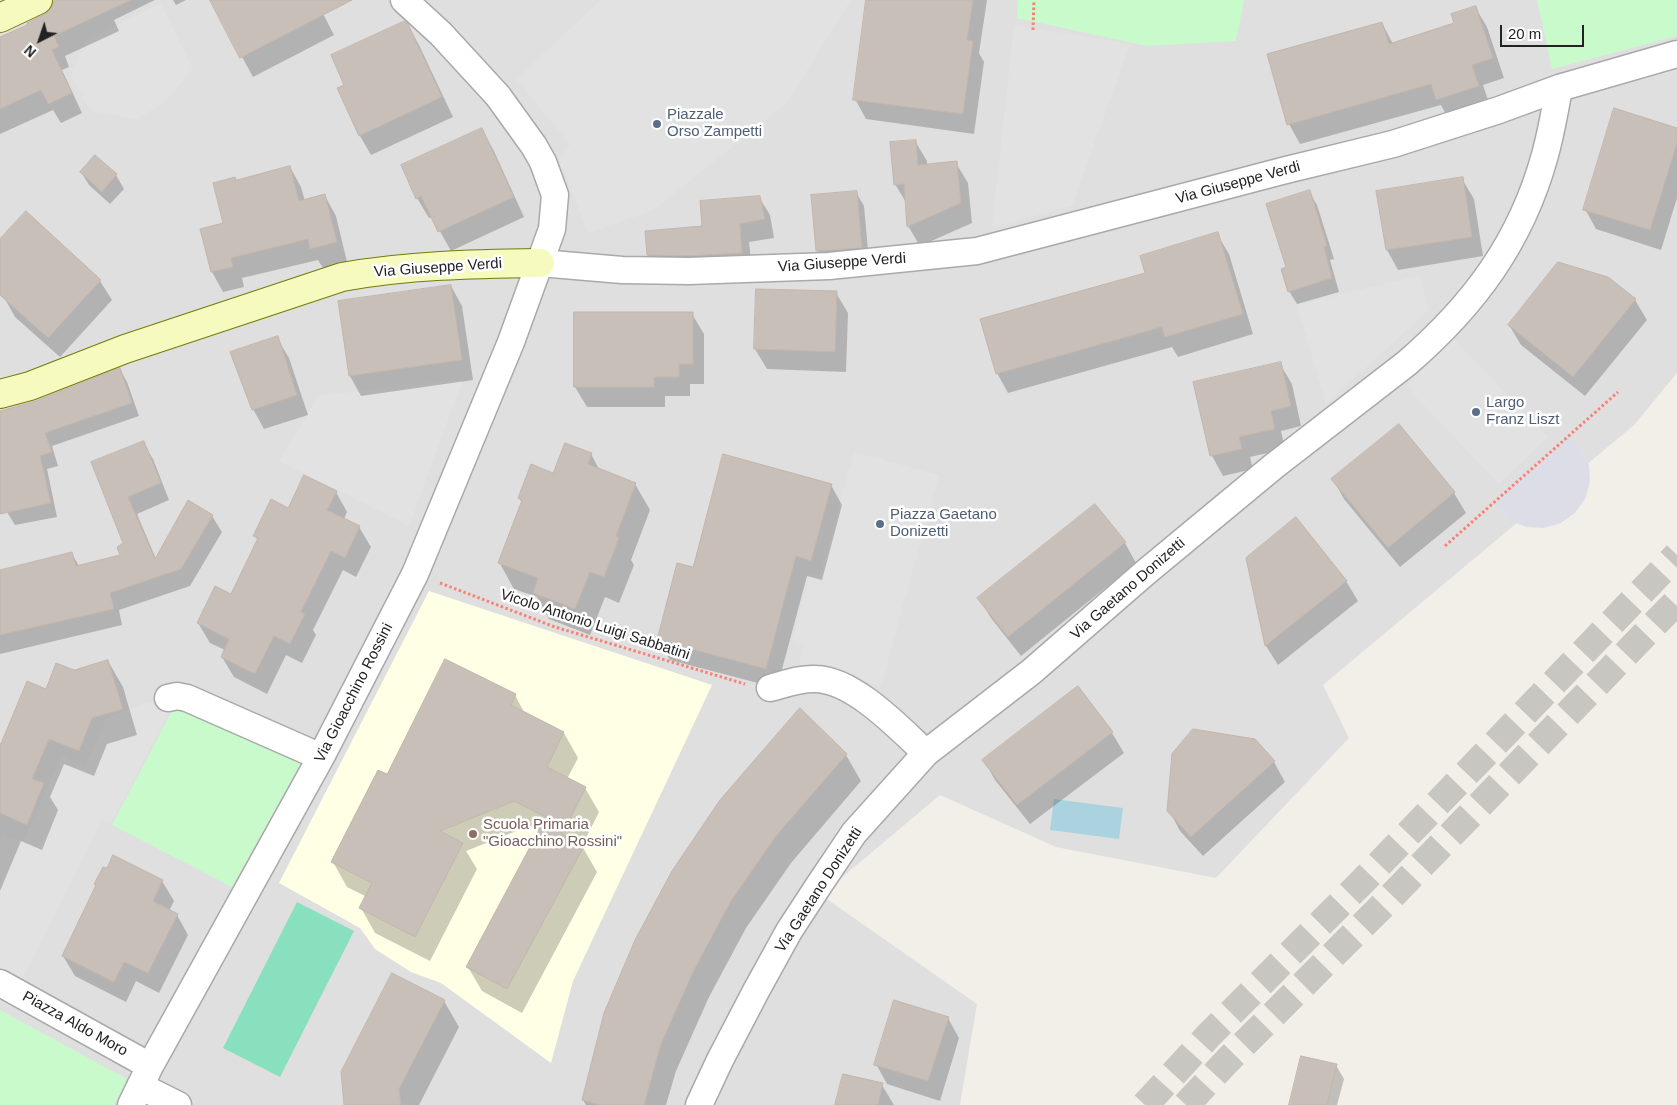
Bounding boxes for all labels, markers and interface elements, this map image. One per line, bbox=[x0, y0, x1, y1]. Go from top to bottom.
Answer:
north arrow bbox=[15, 15, 65, 65]
scale bar bbox=[1502, 15, 1586, 47]
text: 20 m bbox=[1508, 25, 1541, 42]
text: N bbox=[21, 42, 39, 61]
place label: Piazzale Orso Zampetti bbox=[667, 106, 762, 141]
marker: Piazzale Orso Zampetti bbox=[651, 118, 663, 130]
street label: Via Giuseppe Verdi bbox=[1174, 158, 1302, 208]
street label: Via Giuseppe Verdi bbox=[777, 250, 907, 276]
street label: Via Giuseppe Verdi bbox=[373, 255, 503, 281]
place label: Largo Franz Liszt bbox=[1486, 394, 1559, 429]
marker: Largo Franz Liszt bbox=[1470, 406, 1482, 418]
place label: Piazza Gaetano Donizetti bbox=[890, 506, 997, 541]
marker: Piazza Gaetano Donizetti bbox=[874, 518, 886, 530]
street label: Via Gaetano Donizetti bbox=[1067, 534, 1189, 644]
street label: Vicolo Antonio Luigi Sabbatini bbox=[498, 586, 692, 664]
street label: Via Gioacchino Rossini bbox=[311, 620, 397, 766]
place label: Scuola Primaria "Gioacchino Rossini" bbox=[483, 816, 622, 851]
street label: Via Gaetano Donizetti bbox=[772, 824, 866, 956]
marker: Scuola Primaria "Gioacchino Rossini" bbox=[467, 828, 479, 840]
street label: Piazza Aldo Moro bbox=[19, 988, 131, 1060]

